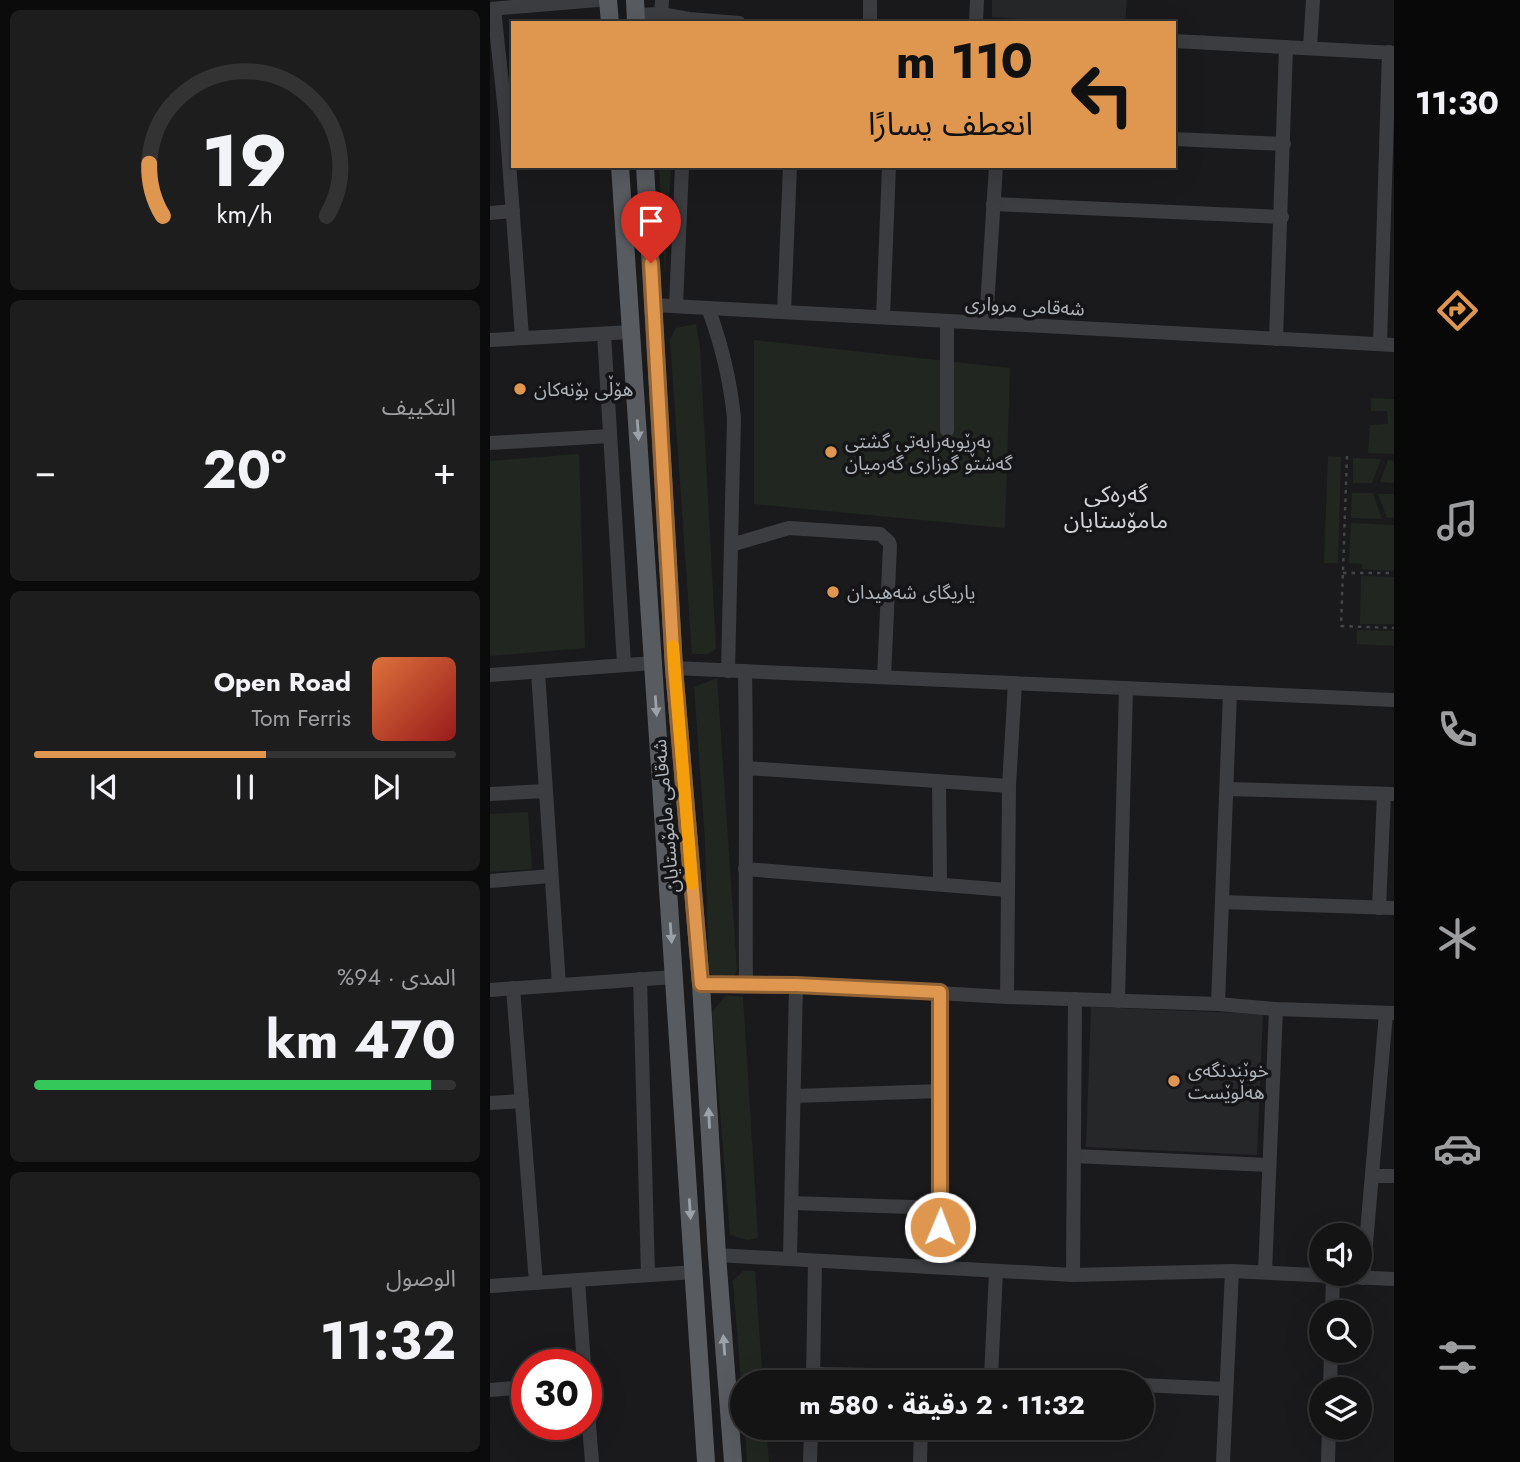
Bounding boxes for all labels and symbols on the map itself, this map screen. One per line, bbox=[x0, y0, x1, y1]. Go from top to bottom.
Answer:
pin bbox=[621, 191, 681, 263]
street label: شەقامی مرواری bbox=[965, 289, 1085, 323]
place label: هۆڵی بۆنەکان bbox=[534, 375, 633, 403]
marker: هۆڵی بۆنەکان bbox=[512, 381, 528, 397]
one-way arrow bbox=[632, 419, 643, 441]
place label: بەڕێوبەرایەتی گشتی گەشتو گوزاری گەرمیان bbox=[845, 428, 1014, 477]
marker: بەڕێوبەرایەتی گشتی گەشتو گوزاری گەرمیان bbox=[823, 444, 839, 460]
district label: گەرەکی مامۆستایان bbox=[1064, 477, 1168, 537]
place label: یاریگای شەهیدان bbox=[847, 579, 975, 606]
marker: یاریگای شەهیدان bbox=[825, 584, 841, 600]
one-way arrow bbox=[651, 695, 662, 717]
street label: شەقامی مامۆستایان bbox=[646, 738, 686, 894]
one-way arrow bbox=[666, 922, 677, 944]
place label: خوێندنگەی هەڵوێست bbox=[1188, 1057, 1269, 1106]
marker: خوێندنگەی هەڵوێست bbox=[1166, 1073, 1182, 1089]
one-way arrow bbox=[703, 1107, 714, 1129]
position arrow bbox=[903, 1190, 977, 1264]
one-way arrow bbox=[685, 1198, 696, 1220]
one-way arrow bbox=[718, 1334, 729, 1356]
speed limit sign: 30 bbox=[511, 1349, 602, 1440]

